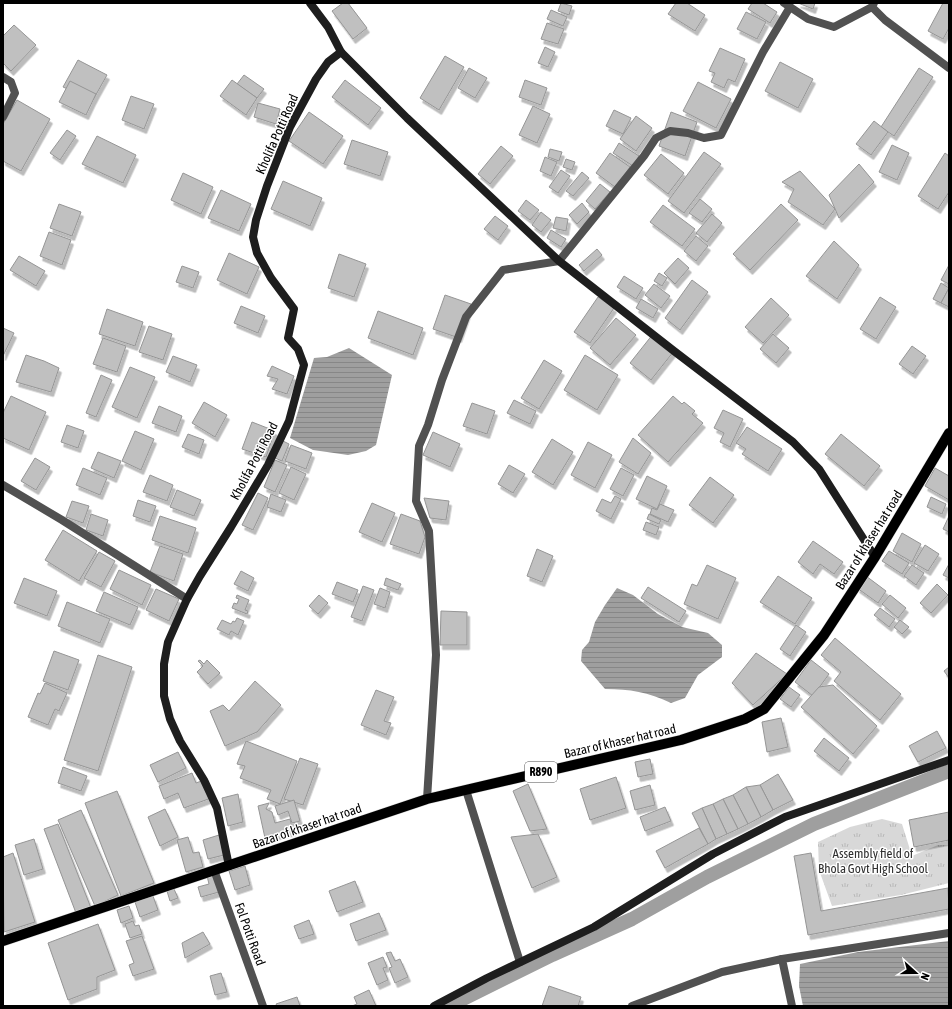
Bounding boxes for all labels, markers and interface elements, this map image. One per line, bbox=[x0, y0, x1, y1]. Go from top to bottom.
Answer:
street label: Kholifa Potti Road bbox=[253, 92, 301, 176]
street label: Kholifa Potti Road bbox=[227, 419, 281, 503]
street label: Bazar of khaser hat road bbox=[832, 488, 906, 592]
street label: Bazar of khaser hat road bbox=[563, 721, 677, 761]
road number: R890 bbox=[525, 762, 557, 782]
street label: Bazar of khaser hat road bbox=[251, 800, 363, 852]
park label: Assembly field of Bhola Govt High School bbox=[818, 846, 929, 876]
street label: Fol Potti Road bbox=[232, 901, 268, 967]
north arrow bbox=[896, 953, 936, 993]
text: N bbox=[919, 971, 932, 982]

